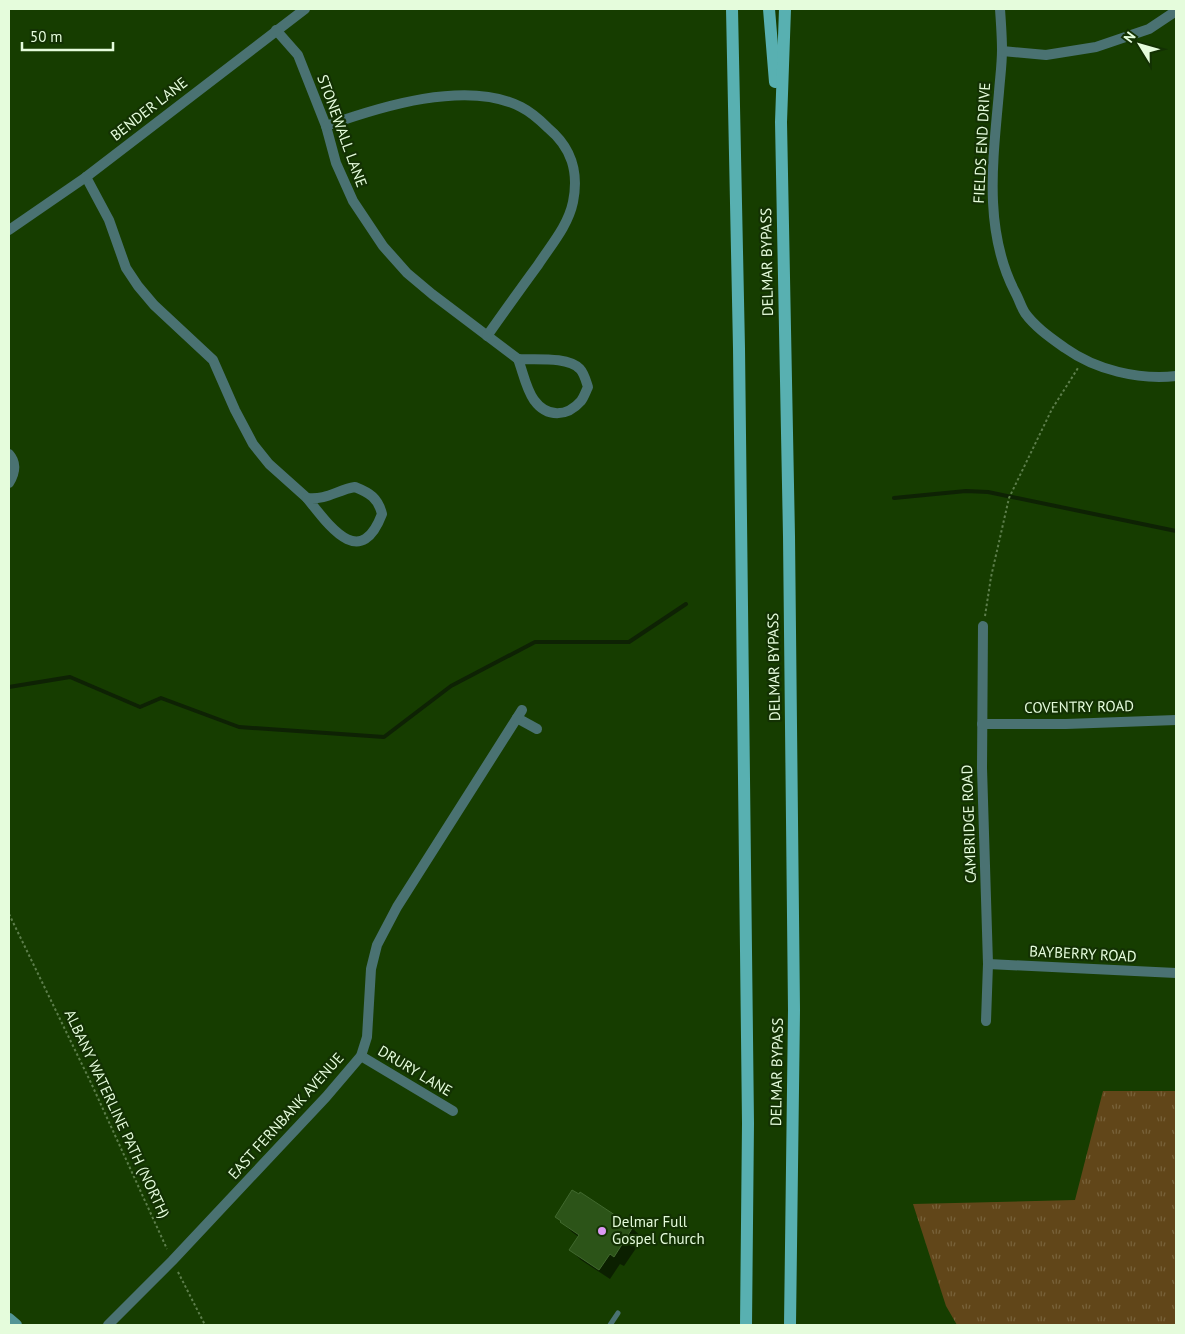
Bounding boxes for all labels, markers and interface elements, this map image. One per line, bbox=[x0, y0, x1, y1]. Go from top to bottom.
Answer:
scale bar bbox=[22, 20, 114, 52]
north arrow bbox=[1115, 20, 1165, 70]
text: 50 m bbox=[30, 27, 63, 46]
text: N bbox=[1120, 28, 1140, 46]
street label: STONEWALL LANE bbox=[313, 72, 372, 190]
street label: BENDER LANE bbox=[106, 73, 191, 145]
street label: FIELDS END DRIVE bbox=[969, 82, 994, 204]
street label: DELMAR BYPASS bbox=[756, 208, 777, 316]
street label: DELMAR BYPASS bbox=[763, 613, 784, 721]
street label: COVENTRY ROAD bbox=[1024, 696, 1134, 717]
street label: CAMBRIDGE ROAD bbox=[957, 764, 980, 884]
street label: BAYBERRY ROAD bbox=[1029, 941, 1137, 966]
street label: ALBANY WATERLINE PATH (NORTH) bbox=[61, 1006, 174, 1221]
street label: DELMAR BYPASS bbox=[766, 1018, 787, 1126]
street label: DRURY LANE bbox=[375, 1041, 456, 1100]
street label: EAST FERNBANK AVENUE bbox=[224, 1048, 347, 1183]
place label: Delmar Full Gospel Church bbox=[612, 1212, 705, 1248]
marker: Delmar Full Gospel Church bbox=[596, 1225, 608, 1237]

